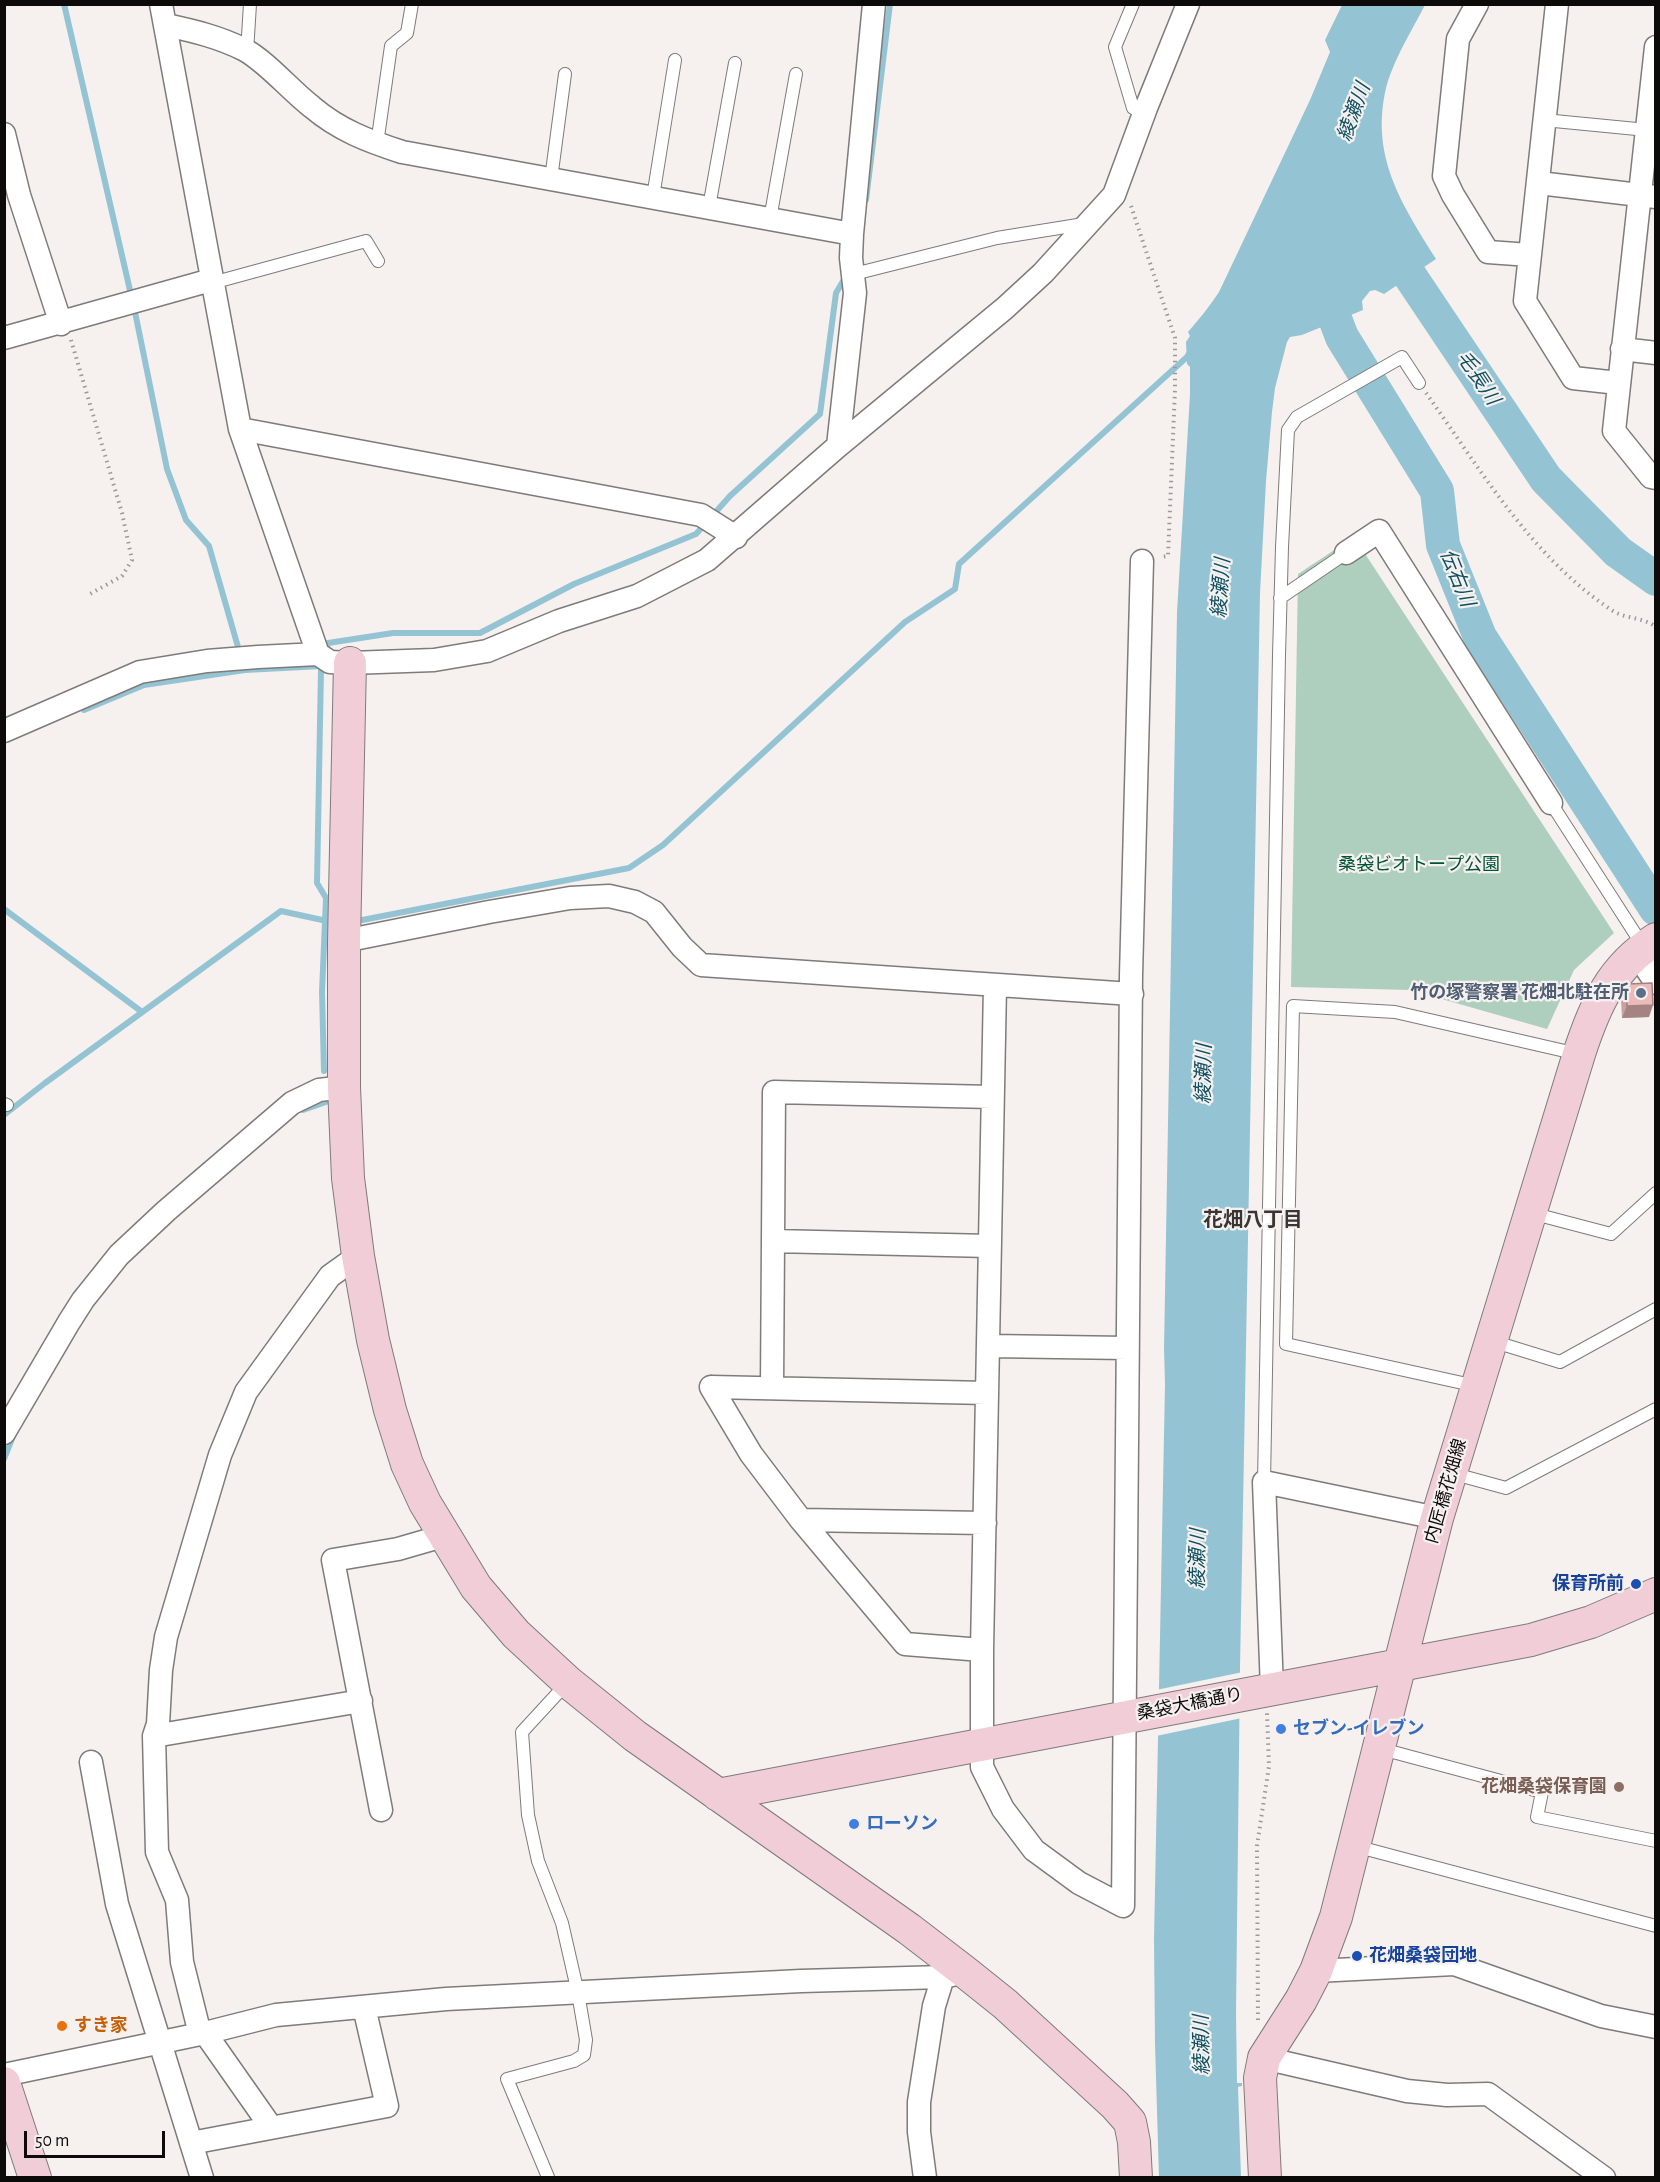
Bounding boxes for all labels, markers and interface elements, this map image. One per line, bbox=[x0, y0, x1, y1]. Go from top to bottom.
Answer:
water label: 綾瀬川 bbox=[1332, 80, 1376, 144]
water label: 毛長川 bbox=[1451, 346, 1505, 410]
water label: 伝右川 bbox=[1435, 546, 1479, 610]
water label: 綾瀬川 bbox=[1207, 557, 1235, 619]
park label: 桑袋ビオトープ公園 bbox=[1338, 854, 1500, 876]
place label: 竹の塚警察署 花畑北駐在所 bbox=[1410, 982, 1629, 1004]
marker: 竹の塚警察署 花畑北駐在所 bbox=[1634, 986, 1648, 1000]
water label: 綾瀬川 bbox=[1191, 1044, 1217, 1104]
district label: 花畑八丁目 bbox=[1203, 1208, 1303, 1232]
street label: 内匠橋花畑線 bbox=[1421, 1436, 1471, 1546]
water label: 綾瀬川 bbox=[1185, 1529, 1211, 1589]
place label: 保育所前 bbox=[1552, 1573, 1624, 1595]
marker: 保育所前 bbox=[1629, 1577, 1643, 1591]
street label: 桑袋大橋通り bbox=[1135, 1683, 1245, 1725]
place label: セブン-イレブン bbox=[1293, 1718, 1424, 1740]
marker: セブン-イレブン bbox=[1274, 1722, 1288, 1736]
place label: 花畑桑袋保育園 bbox=[1481, 1776, 1607, 1798]
marker: 花畑桑袋保育園 bbox=[1612, 1780, 1626, 1794]
place label: ローソン bbox=[866, 1813, 938, 1835]
marker: ローソン bbox=[847, 1817, 861, 1831]
place label: 花畑桑袋団地 bbox=[1369, 1945, 1477, 1967]
marker: 花畑桑袋団地 bbox=[1350, 1949, 1364, 1963]
place label: すき家 bbox=[74, 2015, 128, 2037]
water label: 綾瀬川 bbox=[1189, 2015, 1215, 2075]
marker: すき家 bbox=[55, 2019, 69, 2033]
scale bar bbox=[27, 2119, 168, 2157]
text: 50 m bbox=[35, 2132, 69, 2150]

